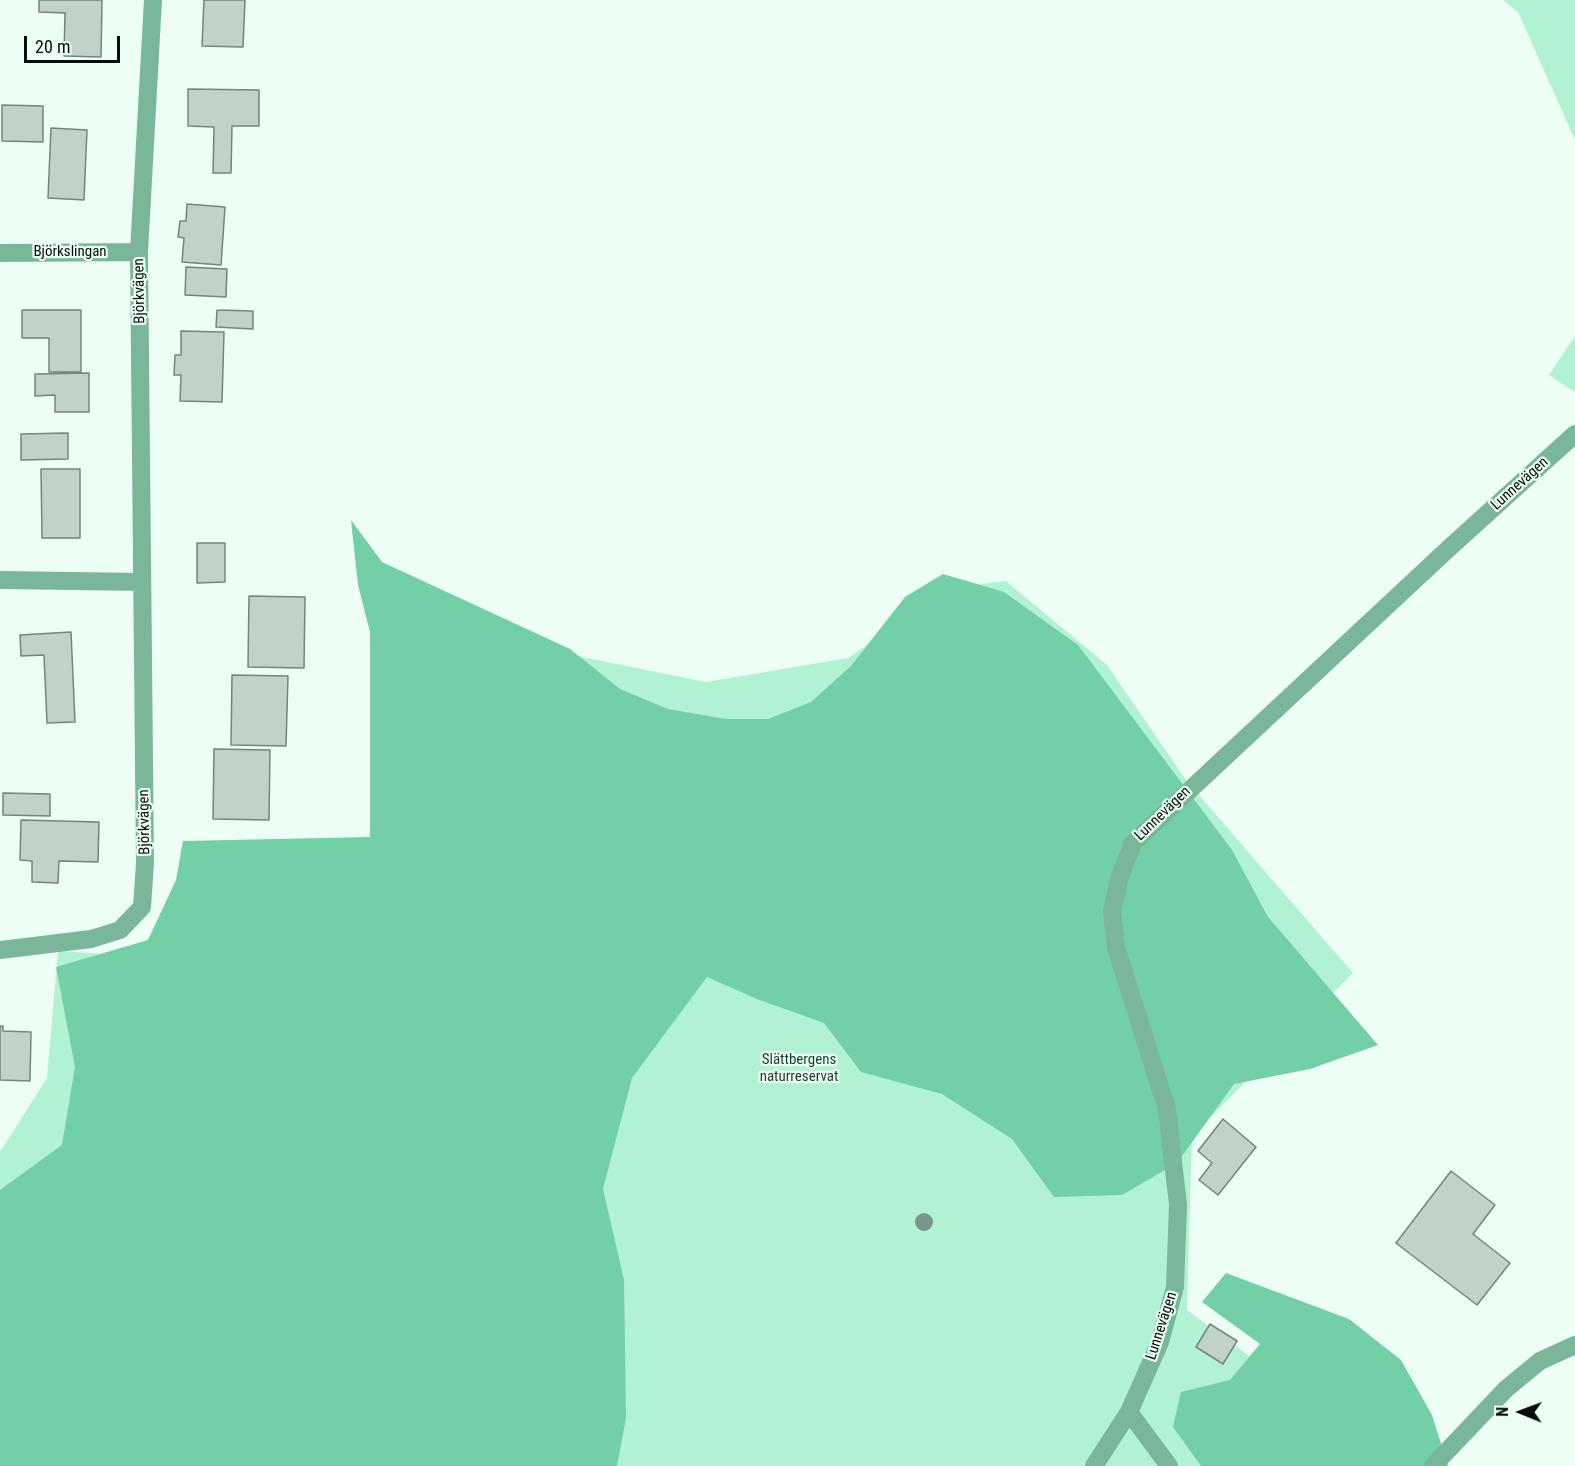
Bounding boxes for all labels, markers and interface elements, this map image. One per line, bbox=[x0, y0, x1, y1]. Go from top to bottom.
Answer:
scale bar bbox=[27, 24, 123, 62]
text: 20 m bbox=[35, 36, 70, 57]
street label: Björkslingan bbox=[33, 243, 107, 261]
street label: Björkvägen bbox=[130, 258, 150, 324]
street label: Lunnevägen bbox=[1488, 454, 1552, 514]
street label: Lunnevägen bbox=[1131, 783, 1195, 845]
street label: Björkvägen bbox=[135, 789, 155, 855]
park label: Slättbergens naturreservat bbox=[760, 1051, 838, 1086]
street label: Lunnevägen bbox=[1143, 1290, 1181, 1362]
north arrow bbox=[1491, 1382, 1551, 1442]
text: N bbox=[1493, 1407, 1512, 1417]

